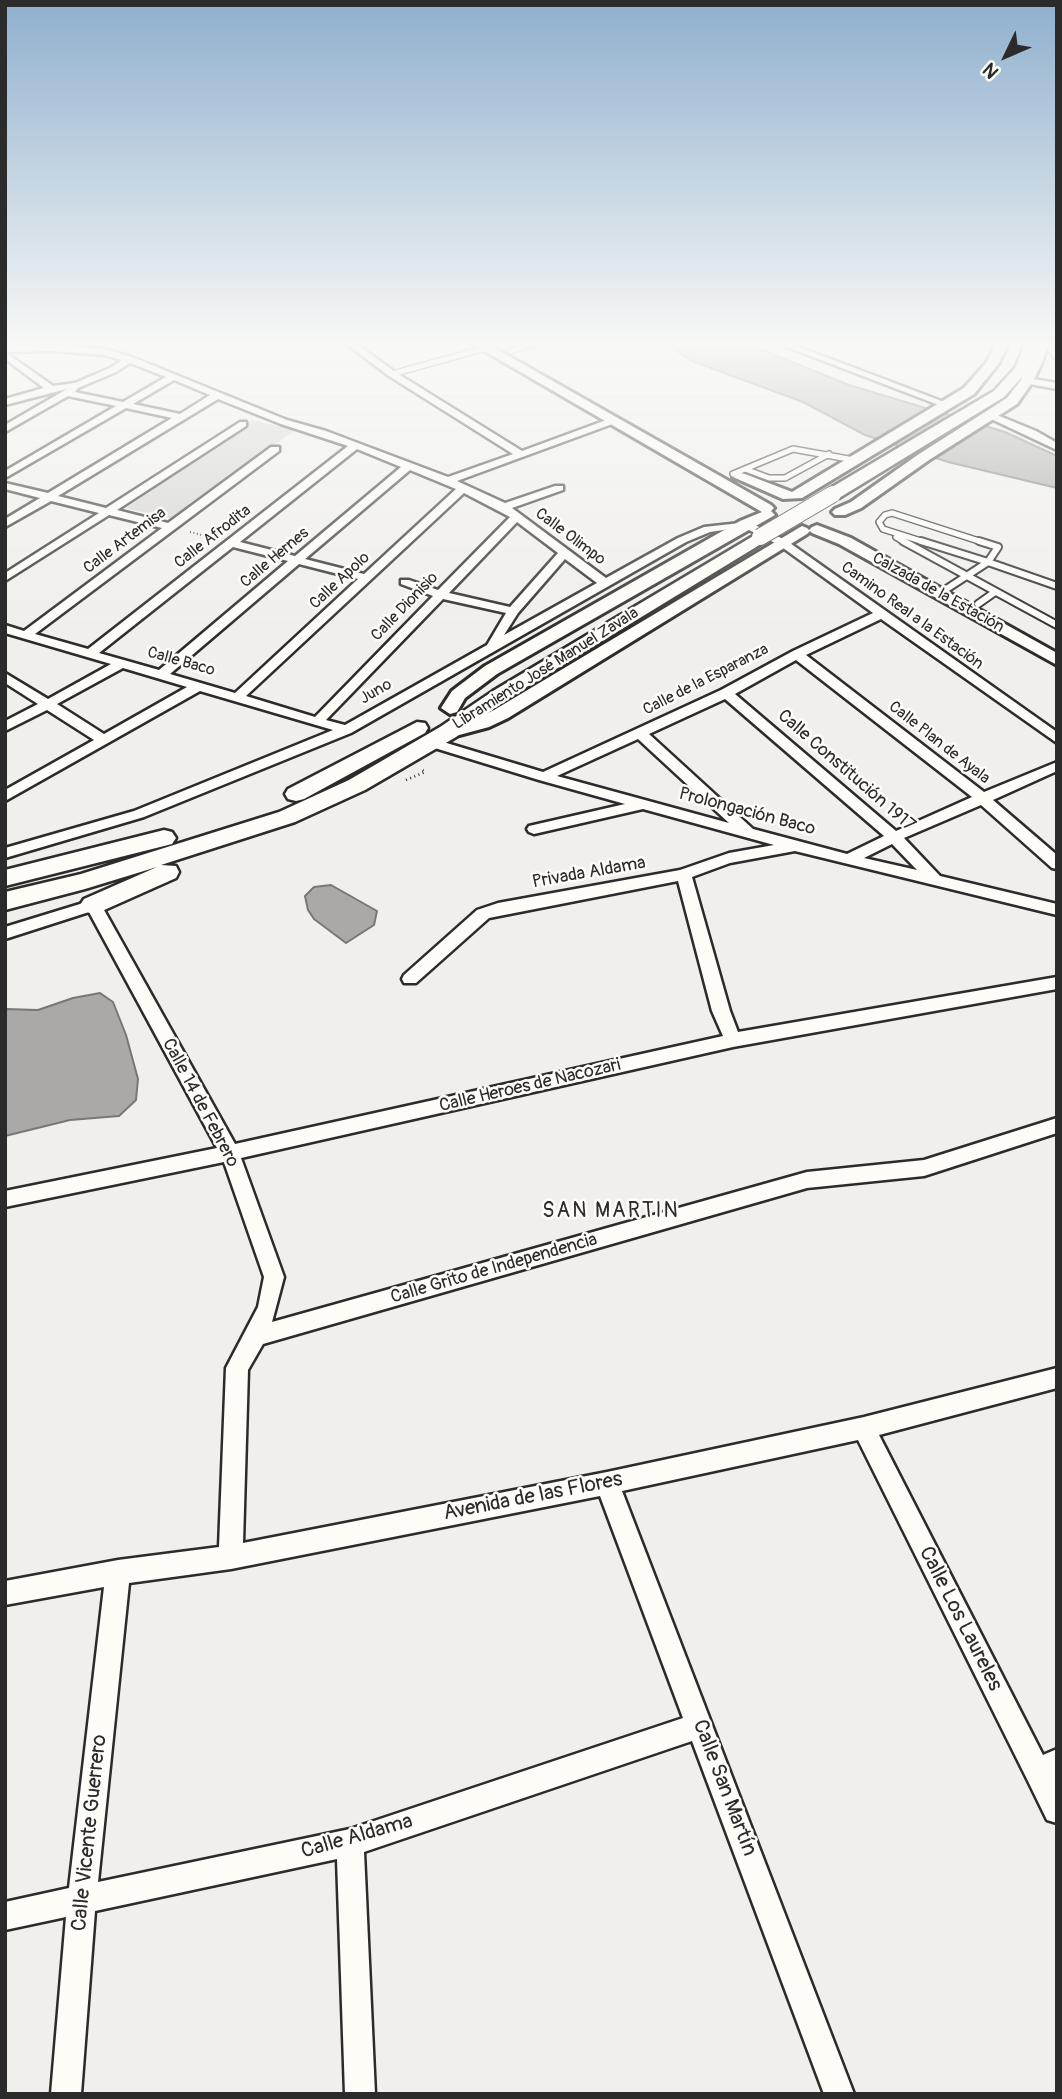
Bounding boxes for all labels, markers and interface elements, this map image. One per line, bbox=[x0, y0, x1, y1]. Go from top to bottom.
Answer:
north arrow bbox=[971, 21, 1041, 91]
text: N bbox=[978, 58, 1004, 84]
street label: Calle Afrodita bbox=[171, 501, 255, 573]
street label: Calle Artemisa bbox=[80, 504, 170, 578]
street label: Calle Olimpo bbox=[531, 504, 609, 570]
street label: Calle Hernes bbox=[237, 524, 313, 592]
street label: Calle Apolo bbox=[306, 548, 374, 614]
street label: Calzada de la Estación bbox=[869, 549, 1007, 637]
street label: Camino Real a la Estación bbox=[837, 558, 987, 674]
street label: Calle Dionisio bbox=[367, 569, 443, 645]
street label: Libramiento José Manuel Zavala bbox=[450, 604, 642, 734]
street label: Calle de la Esparanza bbox=[640, 640, 772, 720]
street label: Calle Baco bbox=[145, 643, 217, 681]
street label: Juno bbox=[357, 675, 395, 709]
street label: Calle Plan de Ayala bbox=[885, 698, 993, 788]
street label: Calle Constitución 1917 bbox=[773, 705, 919, 837]
street label: Prolongación Baco bbox=[676, 783, 818, 841]
street label: Privada Aldama bbox=[531, 852, 647, 894]
street label: Calle 14 de Febrero bbox=[157, 1035, 243, 1171]
street label: Calle Heroes de Nacozari bbox=[437, 1055, 623, 1117]
district label: SAN MARTIN bbox=[544, 1199, 678, 1225]
street label: Calle Grito de Independencia bbox=[388, 1229, 600, 1309]
street label: Avenida de las Flores bbox=[441, 1467, 625, 1527]
street label: Calle Los Laureles bbox=[913, 1543, 1007, 1695]
street label: Calle San Martín bbox=[686, 1716, 762, 1860]
street label: Calle Vicente Guerrero bbox=[67, 1733, 113, 1933]
street label: Calle Aldama bbox=[298, 1809, 416, 1865]

